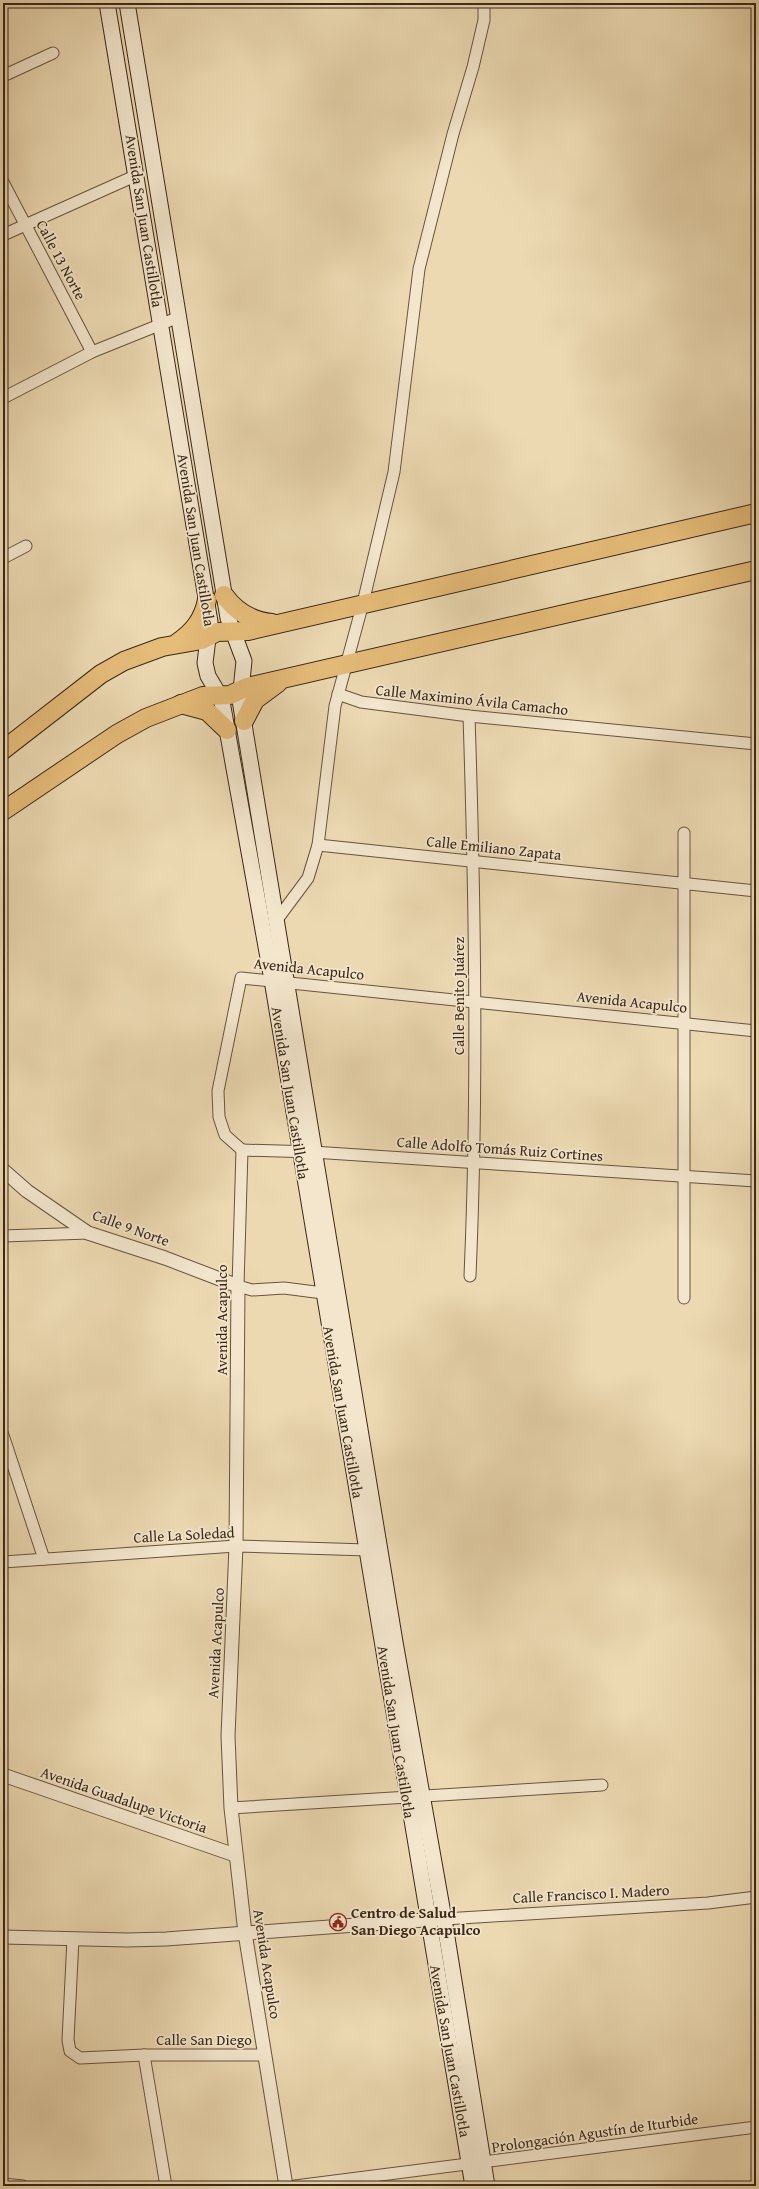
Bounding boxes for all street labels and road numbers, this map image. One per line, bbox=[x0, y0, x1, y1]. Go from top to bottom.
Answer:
street label: Avenida San Juan Castillotla bbox=[120, 133, 169, 309]
street label: Calle 13 Norte bbox=[32, 216, 91, 303]
street label: Avenida San Juan Castillotla bbox=[172, 452, 221, 628]
street label: Calle Maximino Ávila Camacho bbox=[375, 679, 570, 720]
street label: Calle Emiliano Zapata bbox=[426, 830, 563, 865]
street label: Calle Benito Juárez bbox=[448, 937, 469, 1055]
street label: Avenida Acapulco bbox=[253, 952, 366, 985]
street label: Avenida Acapulco bbox=[576, 985, 689, 1018]
street label: Avenida San Juan Castillotla bbox=[266, 1005, 315, 1181]
street label: Calle Adolfo Tomás Ruiz Cortines bbox=[396, 1131, 604, 1166]
street label: Calle 9 Norte bbox=[90, 1204, 173, 1251]
street label: Avenida Acapulco bbox=[211, 1264, 232, 1376]
street label: Avenida San Juan Castillotla bbox=[318, 1324, 369, 1500]
street label: Calle La Soledad bbox=[133, 1521, 235, 1548]
street label: Avenida Acapulco bbox=[202, 1587, 229, 1699]
street label: Avenida San Juan Castillotla bbox=[372, 1644, 421, 1820]
street label: Avenida Guadalupe Victoria bbox=[38, 1761, 210, 1838]
street label: Calle Francisco I. Madero bbox=[512, 1879, 670, 1908]
street label: Avenida Acapulco bbox=[248, 1907, 287, 2021]
street label: Avenida San Juan Castillotla bbox=[425, 1963, 476, 2139]
street label: Calle San Diego bbox=[156, 2029, 252, 2050]
street label: Prolongación Agustín de Iturbide bbox=[490, 2108, 699, 2157]

